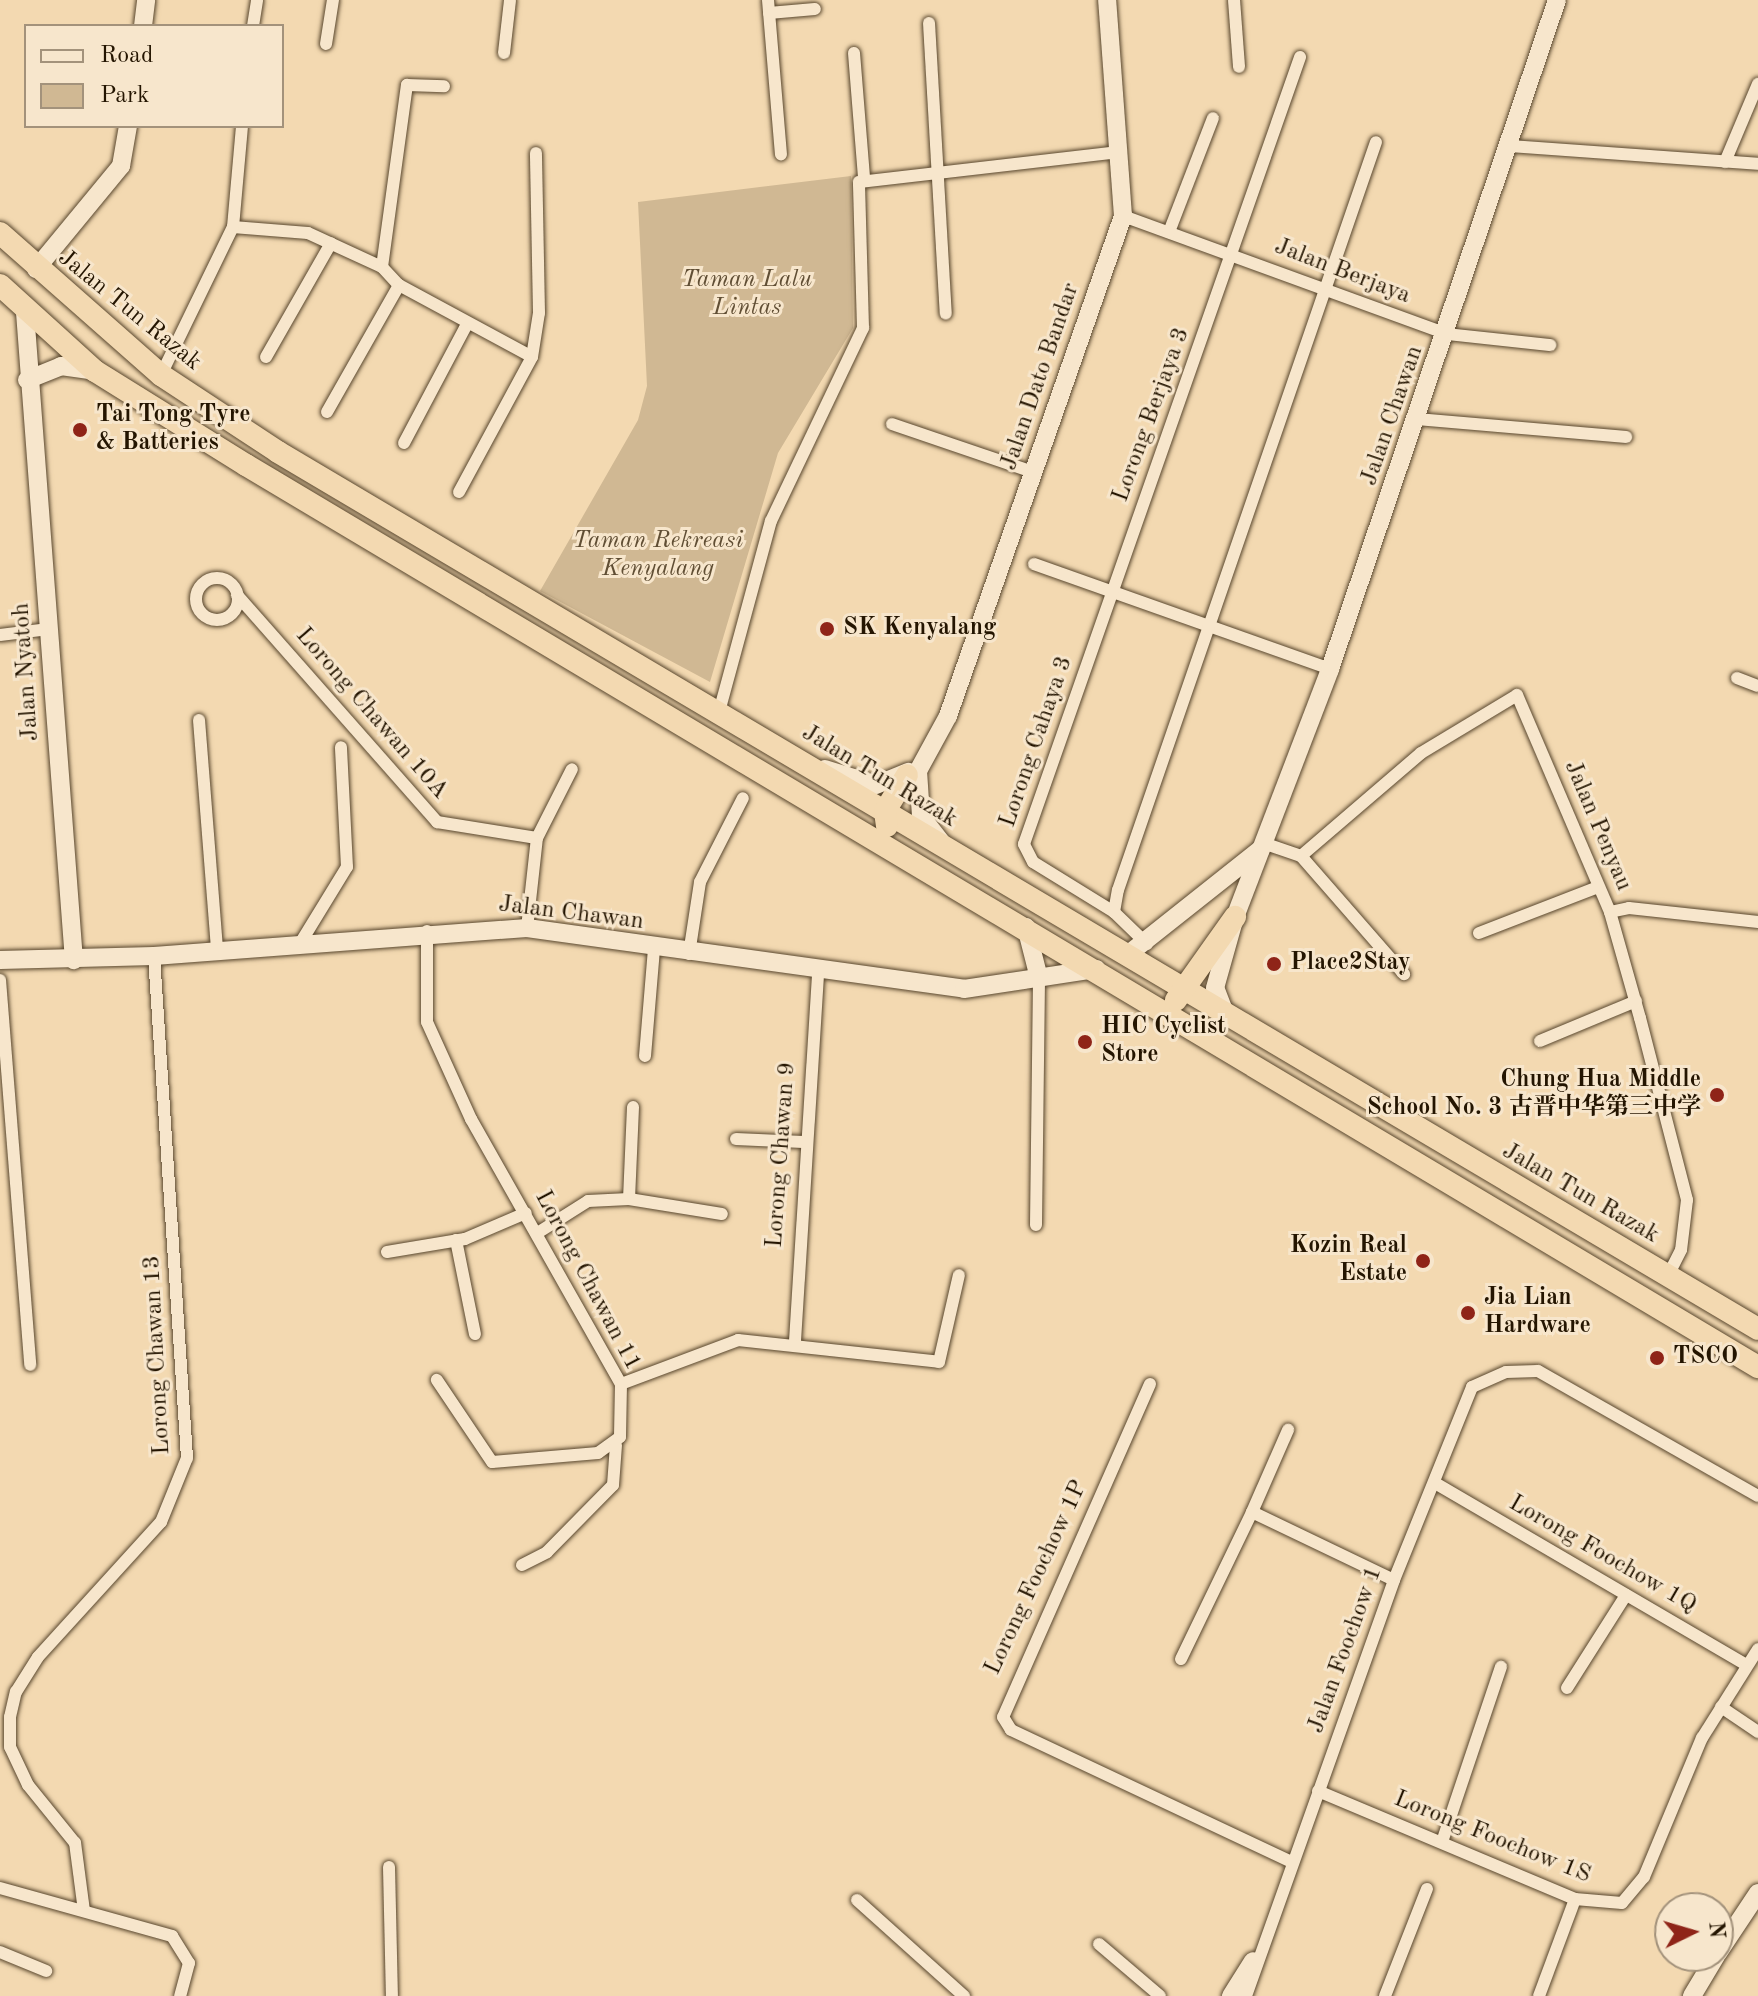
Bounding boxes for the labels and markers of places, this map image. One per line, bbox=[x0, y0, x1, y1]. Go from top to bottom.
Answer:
place label: Tai Tong Tyre & Batteries bbox=[96, 402, 251, 458]
marker: Tai Tong Tyre & Batteries bbox=[71, 421, 89, 439]
place label: SK Kenyalang bbox=[843, 615, 996, 643]
marker: SK Kenyalang bbox=[818, 620, 836, 638]
place label: Place2Stay bbox=[1290, 950, 1411, 978]
marker: Place2Stay bbox=[1265, 955, 1283, 973]
place label: HIC Cyclist Store bbox=[1101, 1014, 1226, 1070]
marker: HIC Cyclist Store bbox=[1076, 1033, 1094, 1051]
place label: Chung Hua Middle School No. 3 古晋中华第三中学 bbox=[1367, 1067, 1701, 1123]
marker: Chung Hua Middle School No. 3 古晋中华第三中学 bbox=[1708, 1086, 1726, 1104]
place label: Kozin Real Estate bbox=[1290, 1233, 1407, 1289]
marker: Kozin Real Estate bbox=[1414, 1252, 1432, 1270]
place label: Jia Lian Hardware bbox=[1484, 1285, 1591, 1341]
marker: Jia Lian Hardware bbox=[1459, 1304, 1477, 1322]
place label: TSCO bbox=[1673, 1344, 1738, 1372]
marker: TSCO bbox=[1648, 1349, 1666, 1367]

